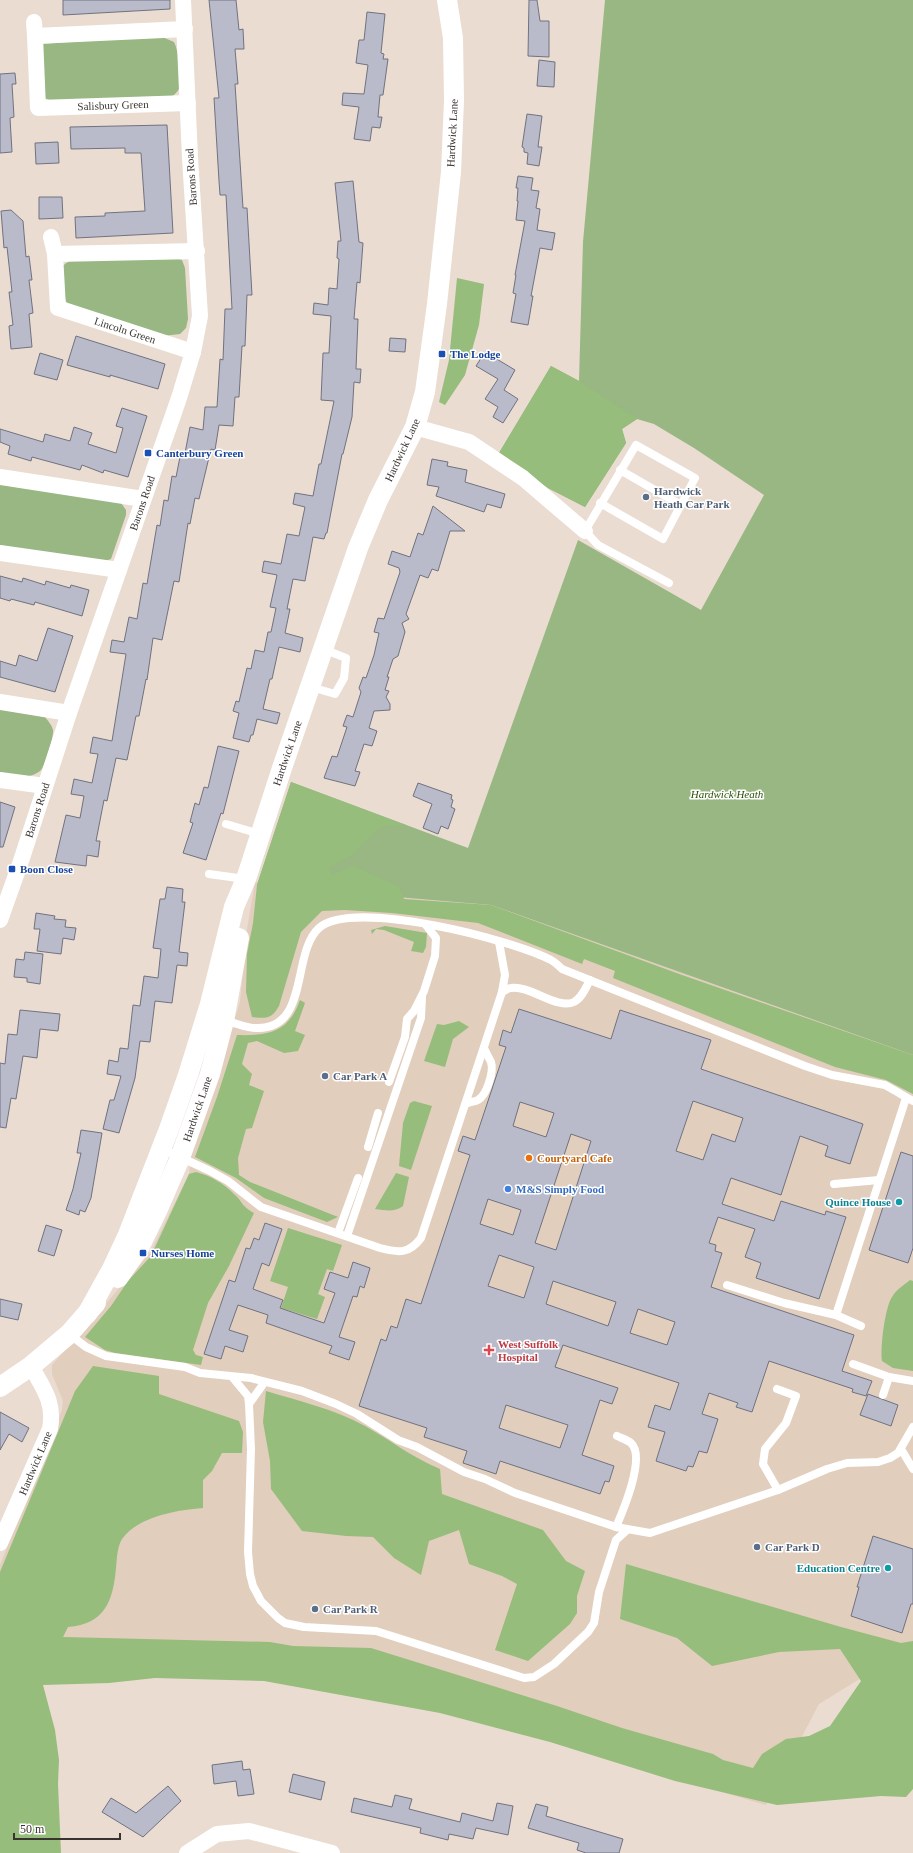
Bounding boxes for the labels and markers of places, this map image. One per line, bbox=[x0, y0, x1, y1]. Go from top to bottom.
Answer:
place label: The Lodge bbox=[450, 348, 501, 360]
marker: The Lodge bbox=[437, 349, 447, 359]
place label: Canterbury Green bbox=[156, 447, 243, 459]
marker: Canterbury Green bbox=[143, 448, 153, 458]
place label: Hardwick Heath Car Park bbox=[654, 485, 730, 510]
marker: Hardwick Heath Car Park bbox=[641, 492, 651, 502]
place label: Boon Close bbox=[20, 863, 73, 875]
marker: Boon Close bbox=[7, 864, 17, 874]
place label: Car Park A bbox=[333, 1070, 387, 1082]
marker: Car Park A bbox=[320, 1071, 330, 1081]
place label: Courtyard Cafe bbox=[537, 1152, 612, 1164]
marker: Courtyard Cafe bbox=[524, 1153, 534, 1163]
place label: M&S Simply Food bbox=[516, 1183, 604, 1195]
marker: M&S Simply Food bbox=[503, 1184, 513, 1194]
place label: Quince House bbox=[825, 1196, 891, 1208]
marker: Quince House bbox=[894, 1197, 904, 1207]
place label: Nurses Home bbox=[151, 1247, 214, 1259]
marker: Nurses Home bbox=[138, 1248, 148, 1258]
place label: West Suffolk Hospital bbox=[498, 1338, 559, 1363]
marker: West Suffolk Hospital bbox=[483, 1344, 495, 1356]
place label: Car Park D bbox=[765, 1541, 820, 1553]
marker: Car Park D bbox=[752, 1542, 762, 1552]
place label: Education Centre bbox=[797, 1562, 880, 1574]
marker: Education Centre bbox=[883, 1563, 893, 1573]
place label: Car Park R bbox=[323, 1603, 379, 1615]
marker: Car Park R bbox=[310, 1604, 320, 1614]

